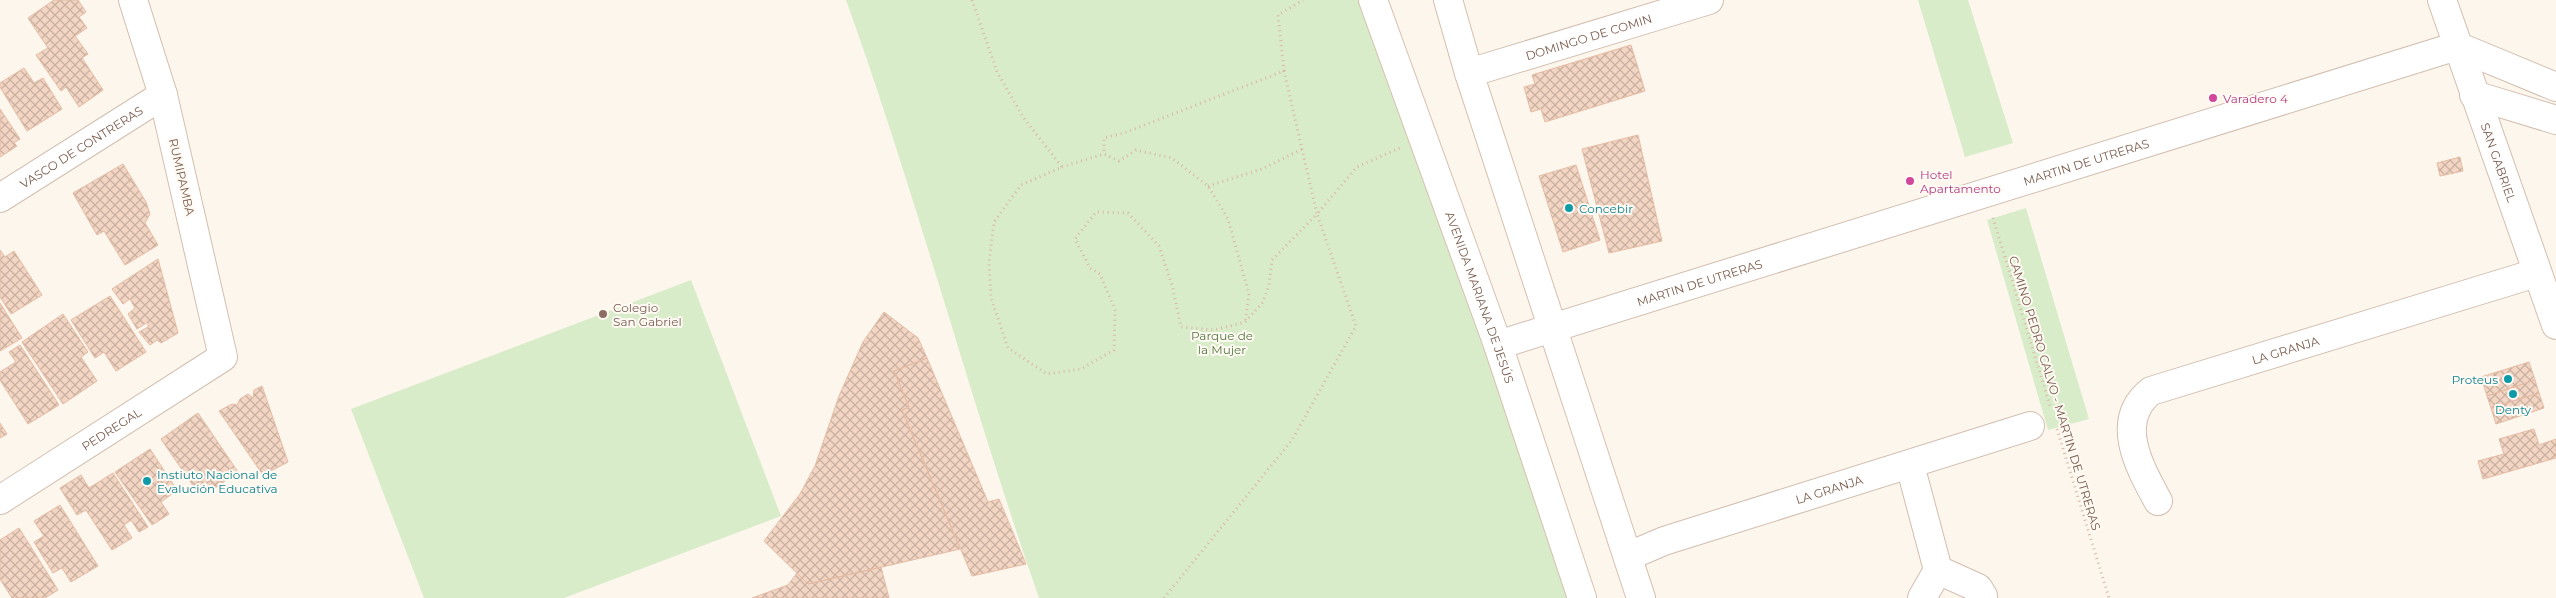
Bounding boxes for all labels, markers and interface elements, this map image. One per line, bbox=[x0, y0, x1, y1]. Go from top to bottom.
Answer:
street label: DOMINGO DE COMIN bbox=[1523, 10, 1654, 63]
place label: Varadero 4 bbox=[2223, 91, 2288, 106]
marker: Varadero 4 bbox=[2207, 92, 2219, 104]
street label: VASCO DE CONTRERAS bbox=[17, 102, 145, 191]
street label: SAN GABRIEL bbox=[2478, 121, 2520, 204]
street label: MARTIN DE UTRERAS bbox=[2021, 135, 2151, 188]
street label: RUMIPAMBA bbox=[166, 137, 198, 218]
place label: Hotel Apartamento bbox=[1920, 167, 2001, 196]
marker: Hotel Apartamento bbox=[1904, 175, 1916, 187]
place label: Concebir bbox=[1579, 201, 1633, 216]
marker: Concebir bbox=[1563, 202, 1575, 214]
street label: AVENIDA MARIANA DE JESÚS bbox=[1443, 209, 1518, 385]
street label: CAMINO PEDRO CALVO - MARTIN DE UTRERAS bbox=[2006, 254, 2104, 532]
street label: MARTIN DE UTRERAS bbox=[1635, 256, 1764, 309]
place label: Colegio San Gabriel bbox=[613, 300, 682, 329]
marker: Colegio San Gabriel bbox=[597, 308, 609, 320]
park label: Parque de la Mujer bbox=[1191, 328, 1253, 357]
street label: LA GRANJA bbox=[2250, 332, 2321, 367]
place label: Proteus bbox=[2452, 372, 2498, 387]
marker: Proteus bbox=[2502, 373, 2514, 385]
marker: Denty bbox=[2507, 388, 2519, 400]
place label: Denty bbox=[2495, 402, 2532, 417]
street label: PEDREGAL bbox=[78, 404, 144, 453]
place label: Instiuto Nacional de Evalución Educativa bbox=[157, 467, 278, 496]
street label: LA GRANJA bbox=[1794, 471, 1865, 507]
marker: Instiuto Nacional de Evalución Educativa bbox=[141, 475, 153, 487]

